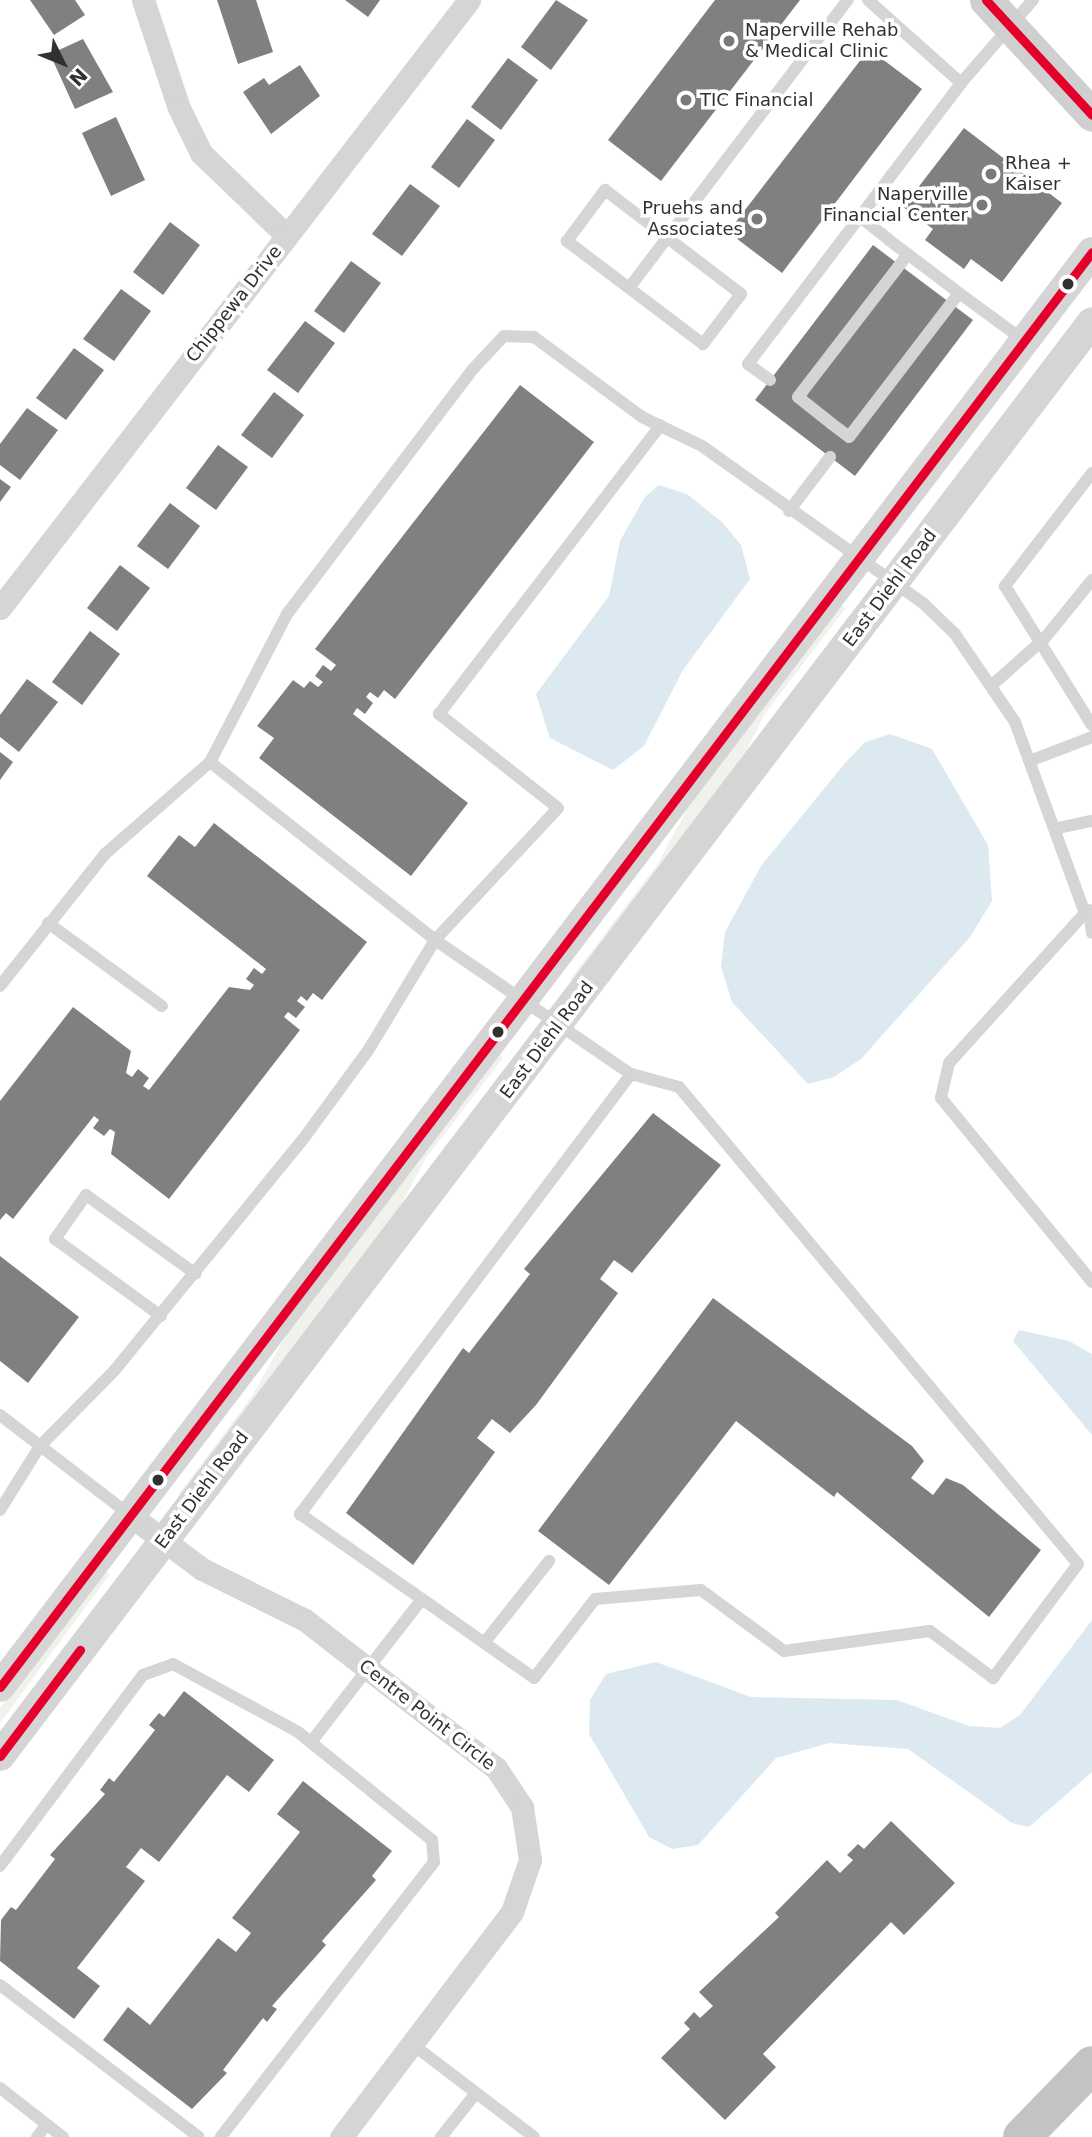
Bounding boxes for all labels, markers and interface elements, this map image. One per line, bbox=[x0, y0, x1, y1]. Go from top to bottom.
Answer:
place label: Naperville Rehab & Medical Clinic bbox=[745, 20, 898, 62]
north arrow bbox=[28, 28, 98, 98]
marker: Naperville Rehab & Medical Clinic bbox=[719, 31, 739, 51]
text: N bbox=[65, 64, 92, 91]
place label: TIC Financial bbox=[700, 89, 813, 111]
marker: TIC Financial bbox=[678, 92, 694, 108]
place label: Rhea + Kaiser bbox=[1005, 153, 1072, 196]
marker: Rhea + Kaiser bbox=[983, 166, 999, 182]
place label: Naperville Financial Center bbox=[823, 184, 968, 227]
marker: Naperville Financial Center bbox=[974, 197, 990, 213]
place label: Pruehs and Associates bbox=[642, 198, 743, 241]
marker: Pruehs and Associates bbox=[749, 211, 765, 227]
street label: Chippewa Drive bbox=[182, 241, 286, 367]
unlabelled marker bbox=[1061, 277, 1075, 291]
street label: East Diehl Road bbox=[839, 525, 941, 651]
street label: East Diehl Road bbox=[496, 977, 598, 1103]
unlabelled marker bbox=[491, 1025, 505, 1039]
street label: East Diehl Road bbox=[151, 1427, 253, 1553]
unlabelled marker bbox=[151, 1473, 165, 1487]
street label: Centre Point Circle bbox=[355, 1655, 499, 1775]

